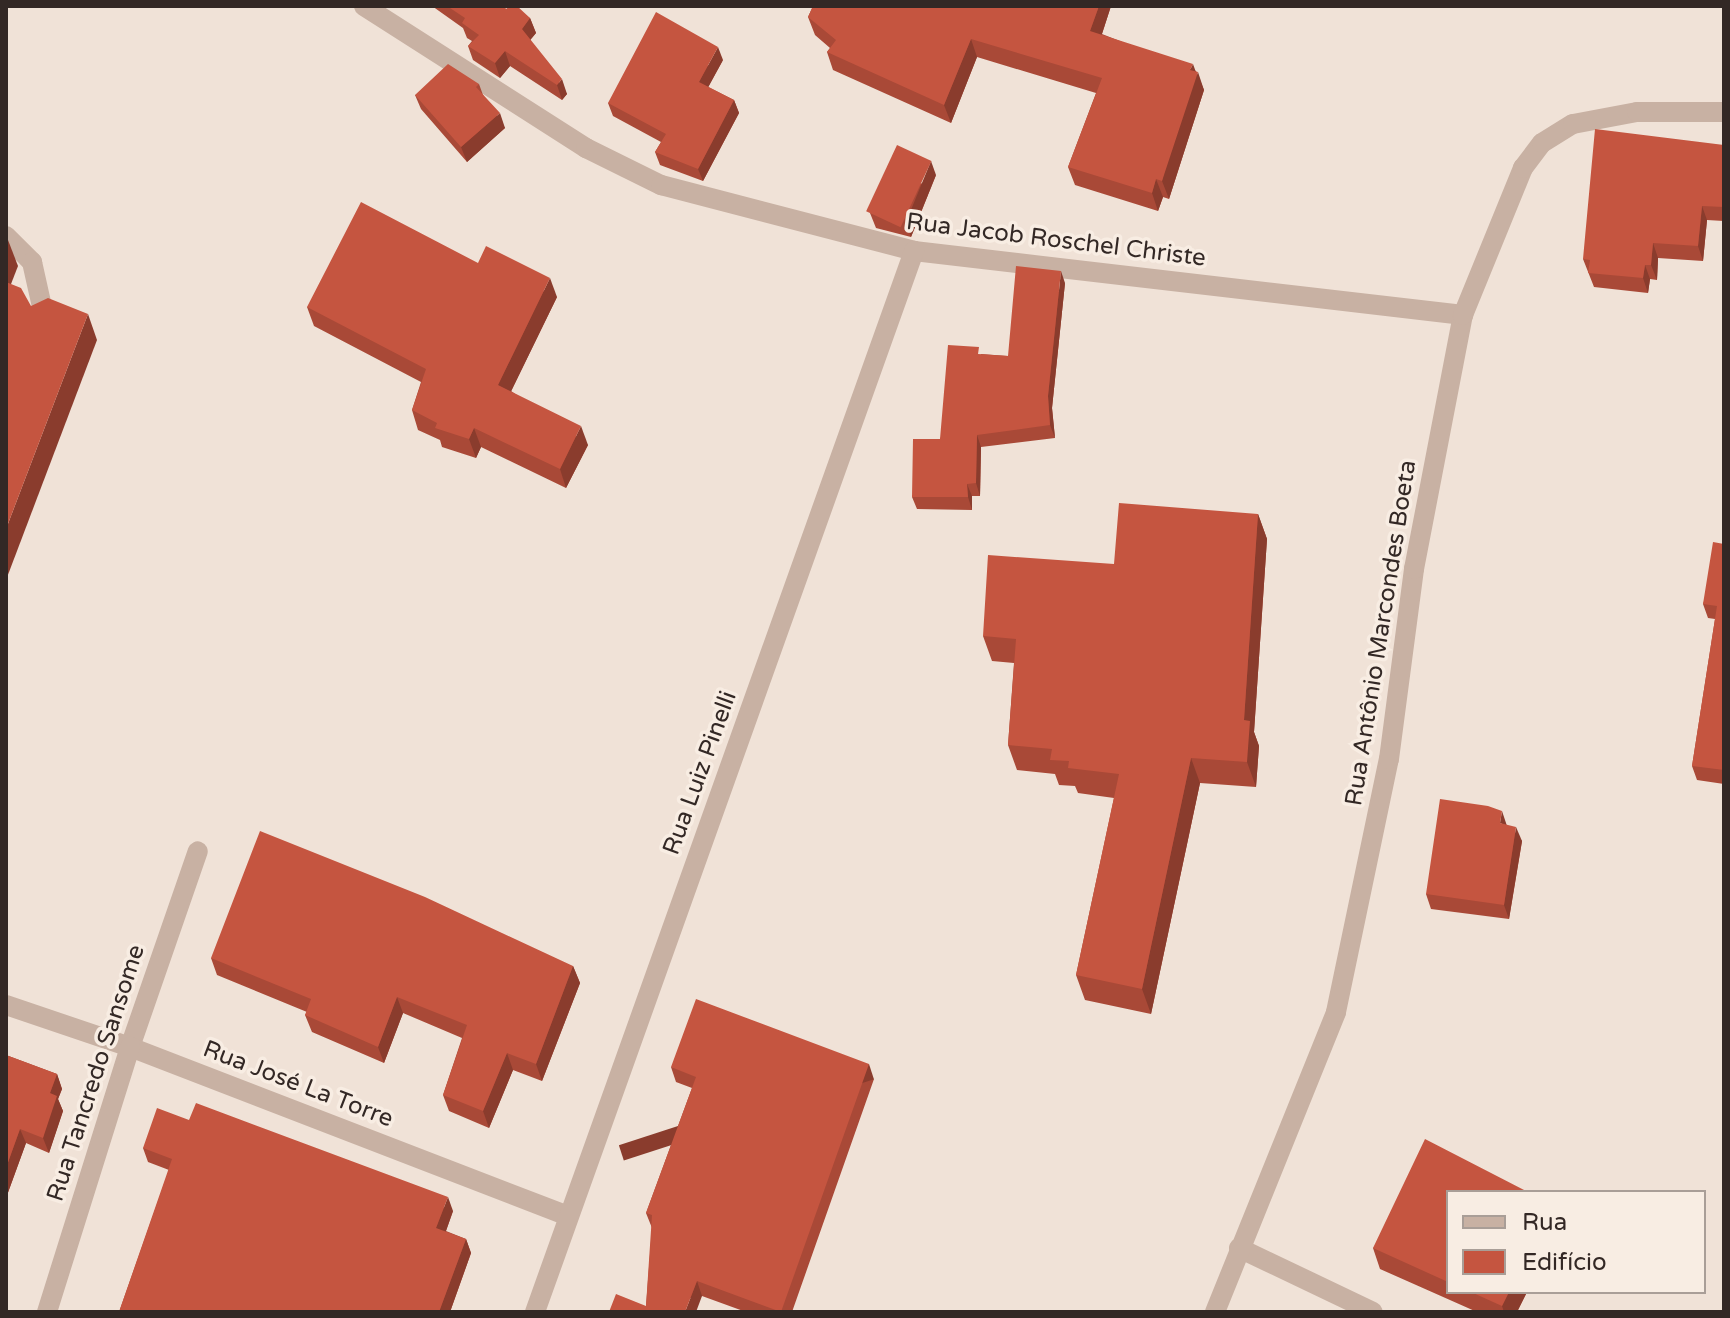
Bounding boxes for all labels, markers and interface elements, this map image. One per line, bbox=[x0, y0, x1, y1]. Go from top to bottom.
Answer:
street label: Rua Jacob Roschel Christe bbox=[905, 207, 1207, 273]
street label: Rua Antônio Marcondes Boeta bbox=[1339, 458, 1423, 808]
street label: Rua Luiz Pinelli bbox=[657, 687, 743, 859]
street label: Rua Tancredo Sansome bbox=[41, 941, 151, 1205]
street label: Rua José La Torre bbox=[199, 1034, 397, 1134]
legend bbox=[1446, 1190, 1706, 1294]
text: Rua bbox=[1522, 1208, 1567, 1237]
text: Edifício bbox=[1522, 1248, 1607, 1277]

